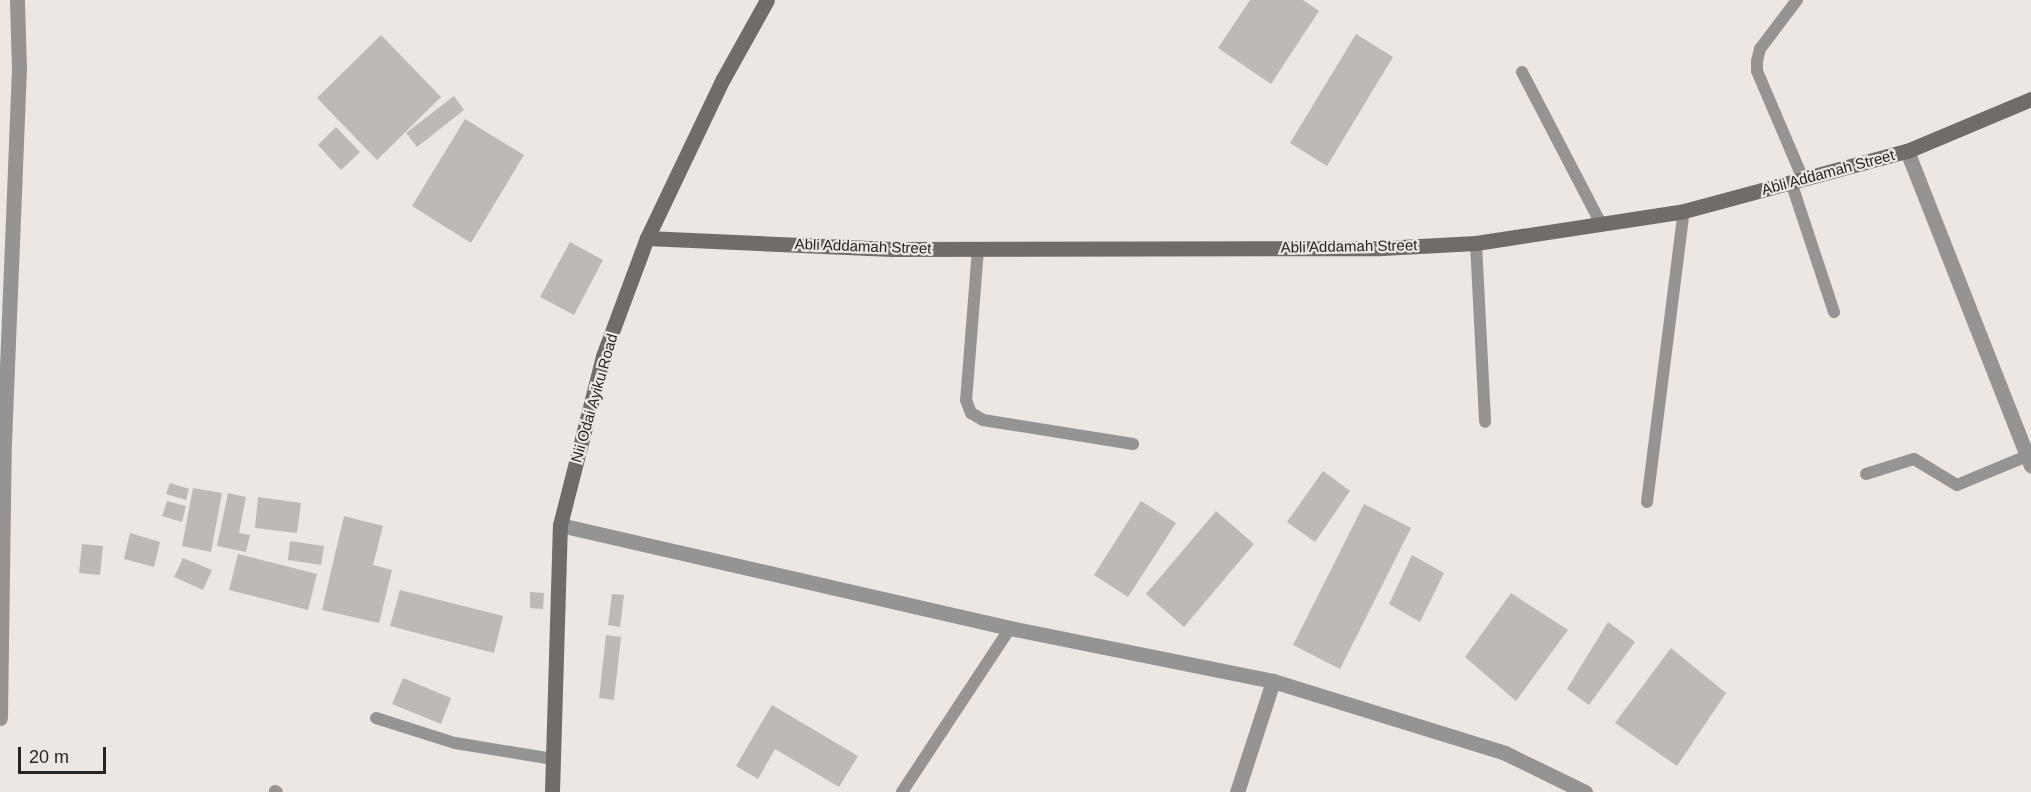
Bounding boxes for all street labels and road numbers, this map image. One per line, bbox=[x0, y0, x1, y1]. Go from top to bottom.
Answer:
street label: Abli Addamah Street bbox=[1759, 146, 1897, 198]
street label: Abli Addamah Street bbox=[794, 235, 932, 257]
street label: Abli Addamah Street bbox=[1280, 236, 1418, 256]
street label: Nii Odai Ayiku Road bbox=[567, 331, 621, 465]

